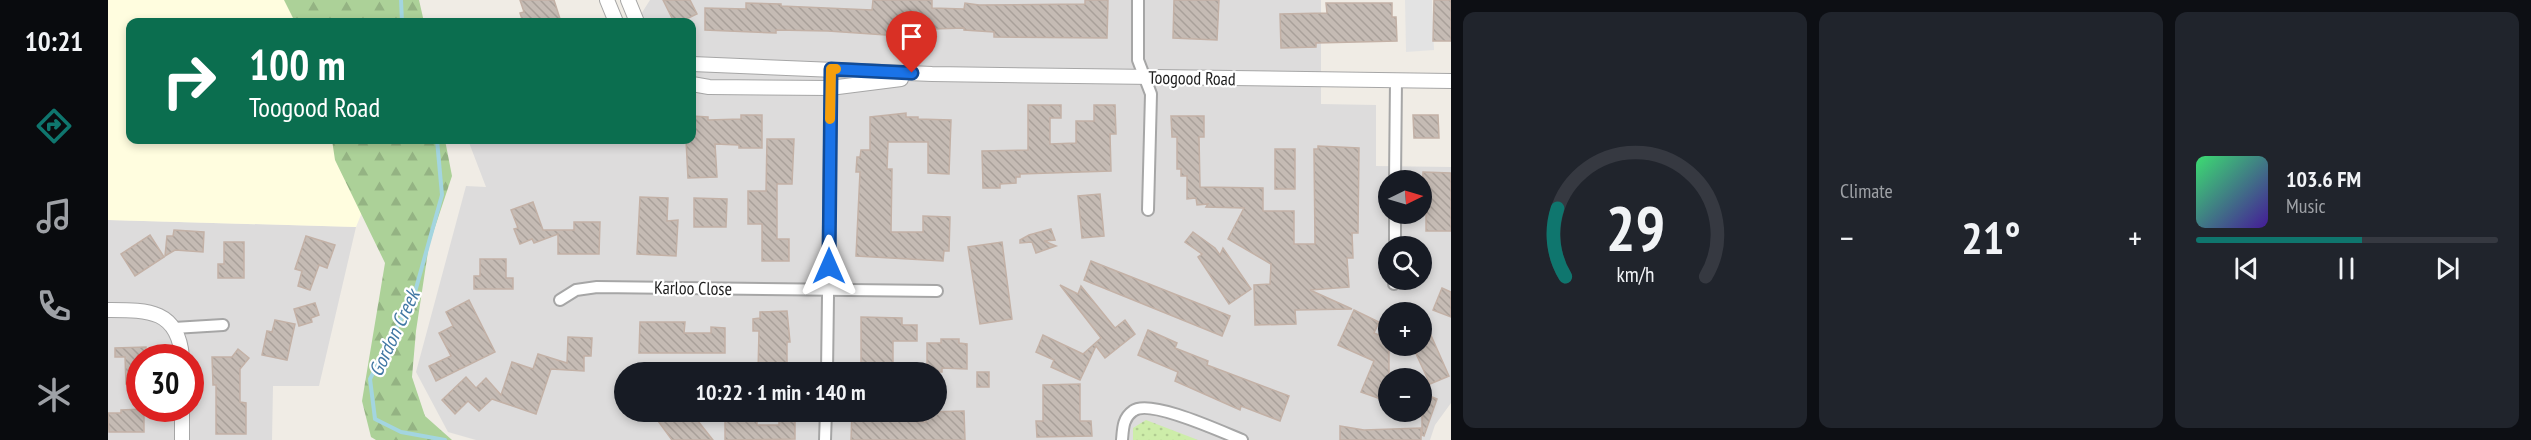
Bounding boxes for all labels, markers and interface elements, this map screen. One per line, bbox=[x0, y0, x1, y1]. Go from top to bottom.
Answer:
pin bbox=[886, 11, 937, 73]
icon: arrive bbox=[895, 20, 928, 53]
text: 10:21 bbox=[25, 24, 83, 58]
text: 100 m bbox=[249, 37, 346, 92]
icon: right bbox=[150, 42, 228, 120]
street label: Toogood Road bbox=[1148, 66, 1236, 90]
text: Toogood Road bbox=[249, 90, 380, 124]
icon: directions bbox=[33, 105, 75, 147]
text: 103.6 FM bbox=[2286, 165, 2361, 193]
north arrow bbox=[1378, 170, 1432, 224]
map controls bbox=[1378, 170, 1432, 422]
text: Climate bbox=[1840, 178, 1893, 204]
text: 29 bbox=[1605, 187, 1665, 268]
text: Music bbox=[2286, 193, 2326, 219]
icon: music bbox=[33, 195, 75, 237]
text: 21° bbox=[1961, 208, 2021, 266]
text: − bbox=[1840, 216, 1854, 259]
text: + bbox=[2128, 216, 2142, 259]
position arrow bbox=[797, 234, 861, 298]
button: search bbox=[1378, 236, 1432, 290]
icon: previous bbox=[2230, 252, 2263, 285]
icon: pause bbox=[2330, 252, 2363, 285]
icon: next bbox=[2431, 252, 2464, 285]
text: km/h bbox=[1616, 260, 1654, 288]
street label: Karloo Close bbox=[654, 276, 732, 300]
water label: Gordon Creek bbox=[363, 283, 426, 381]
icon: phone bbox=[33, 285, 75, 327]
button: + bbox=[1378, 302, 1432, 356]
speed limit sign: 30 bbox=[126, 344, 204, 422]
button: − bbox=[1378, 368, 1432, 422]
icon: climate bbox=[33, 374, 75, 416]
text: 10:22 · 1 min · 140 m bbox=[695, 378, 866, 406]

